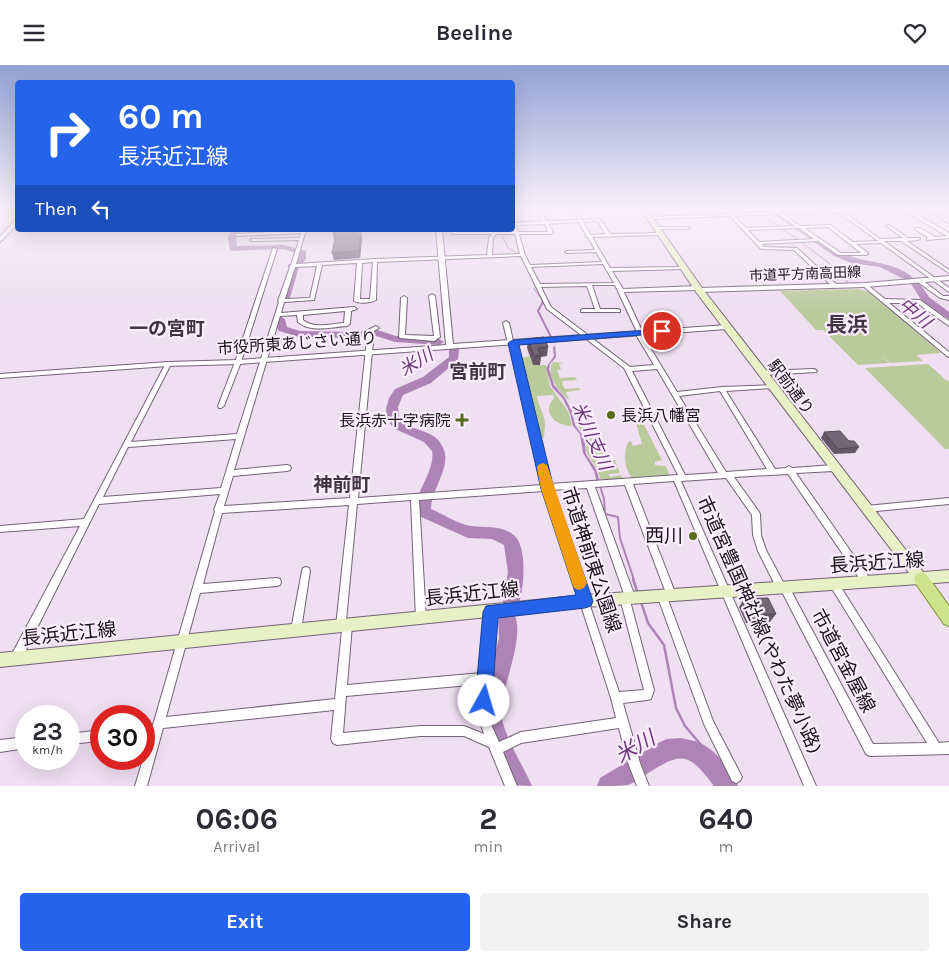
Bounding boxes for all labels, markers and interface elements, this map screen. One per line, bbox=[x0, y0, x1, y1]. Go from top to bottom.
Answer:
icon: menu bbox=[20, 19, 48, 47]
icon: heart bbox=[901, 19, 929, 47]
text: Beeline bbox=[436, 20, 513, 46]
text: 60 m bbox=[118, 96, 203, 137]
icon: right bbox=[35, 100, 100, 165]
text: 長浜近江線 bbox=[118, 144, 228, 170]
icon: left bbox=[87, 195, 115, 223]
text: Then bbox=[35, 198, 77, 220]
street label: 市道平方南高田線 bbox=[749, 264, 861, 284]
water label: 中川 bbox=[894, 293, 937, 334]
pin bbox=[641, 310, 683, 352]
district label: 長浜 bbox=[826, 313, 868, 337]
icon: arrive bbox=[648, 317, 676, 345]
district label: 一の宮町 bbox=[129, 318, 205, 340]
street label: 市役所東あじさい通り bbox=[217, 328, 377, 358]
water label: 米川 bbox=[395, 342, 439, 381]
street label: 駅前通り bbox=[764, 356, 818, 418]
district label: 宮前町 bbox=[449, 361, 507, 383]
water label: 米川支川 bbox=[567, 399, 618, 475]
place label: 長浜八幡宮 bbox=[621, 406, 701, 425]
marker: 長浜八幡宮 bbox=[605, 409, 617, 421]
place label: 長浜赤十字病院 bbox=[339, 411, 451, 430]
marker: 長浜赤十字病院 bbox=[455, 413, 469, 427]
district label: 神前町 bbox=[313, 474, 371, 496]
street label: 市道神前東公園線 bbox=[557, 484, 625, 636]
street label: 市道宮豊国神社線(やわた夢小路) bbox=[692, 493, 826, 757]
place label: 西川 bbox=[645, 525, 683, 547]
marker: 西川 bbox=[687, 530, 699, 542]
street label: 長浜近江線 bbox=[829, 549, 925, 577]
street label: 長浜近江線 bbox=[424, 578, 520, 610]
street label: 市道宮金屋線 bbox=[807, 606, 879, 716]
street label: 長浜近江線 bbox=[21, 618, 117, 650]
position arrow bbox=[457, 674, 509, 726]
speed limit sign: 30 bbox=[90, 705, 155, 770]
text: 23 bbox=[32, 717, 63, 746]
water label: 米川 bbox=[611, 725, 661, 768]
text: km/h bbox=[32, 743, 63, 757]
text: 06:06 bbox=[196, 801, 278, 837]
text: 2 bbox=[479, 801, 497, 837]
text: 640 bbox=[698, 801, 753, 837]
text: Arrival bbox=[213, 837, 260, 856]
text: min bbox=[474, 837, 503, 856]
text: m bbox=[718, 837, 733, 856]
button: Exit bbox=[20, 893, 470, 951]
button: Share bbox=[480, 893, 929, 951]

